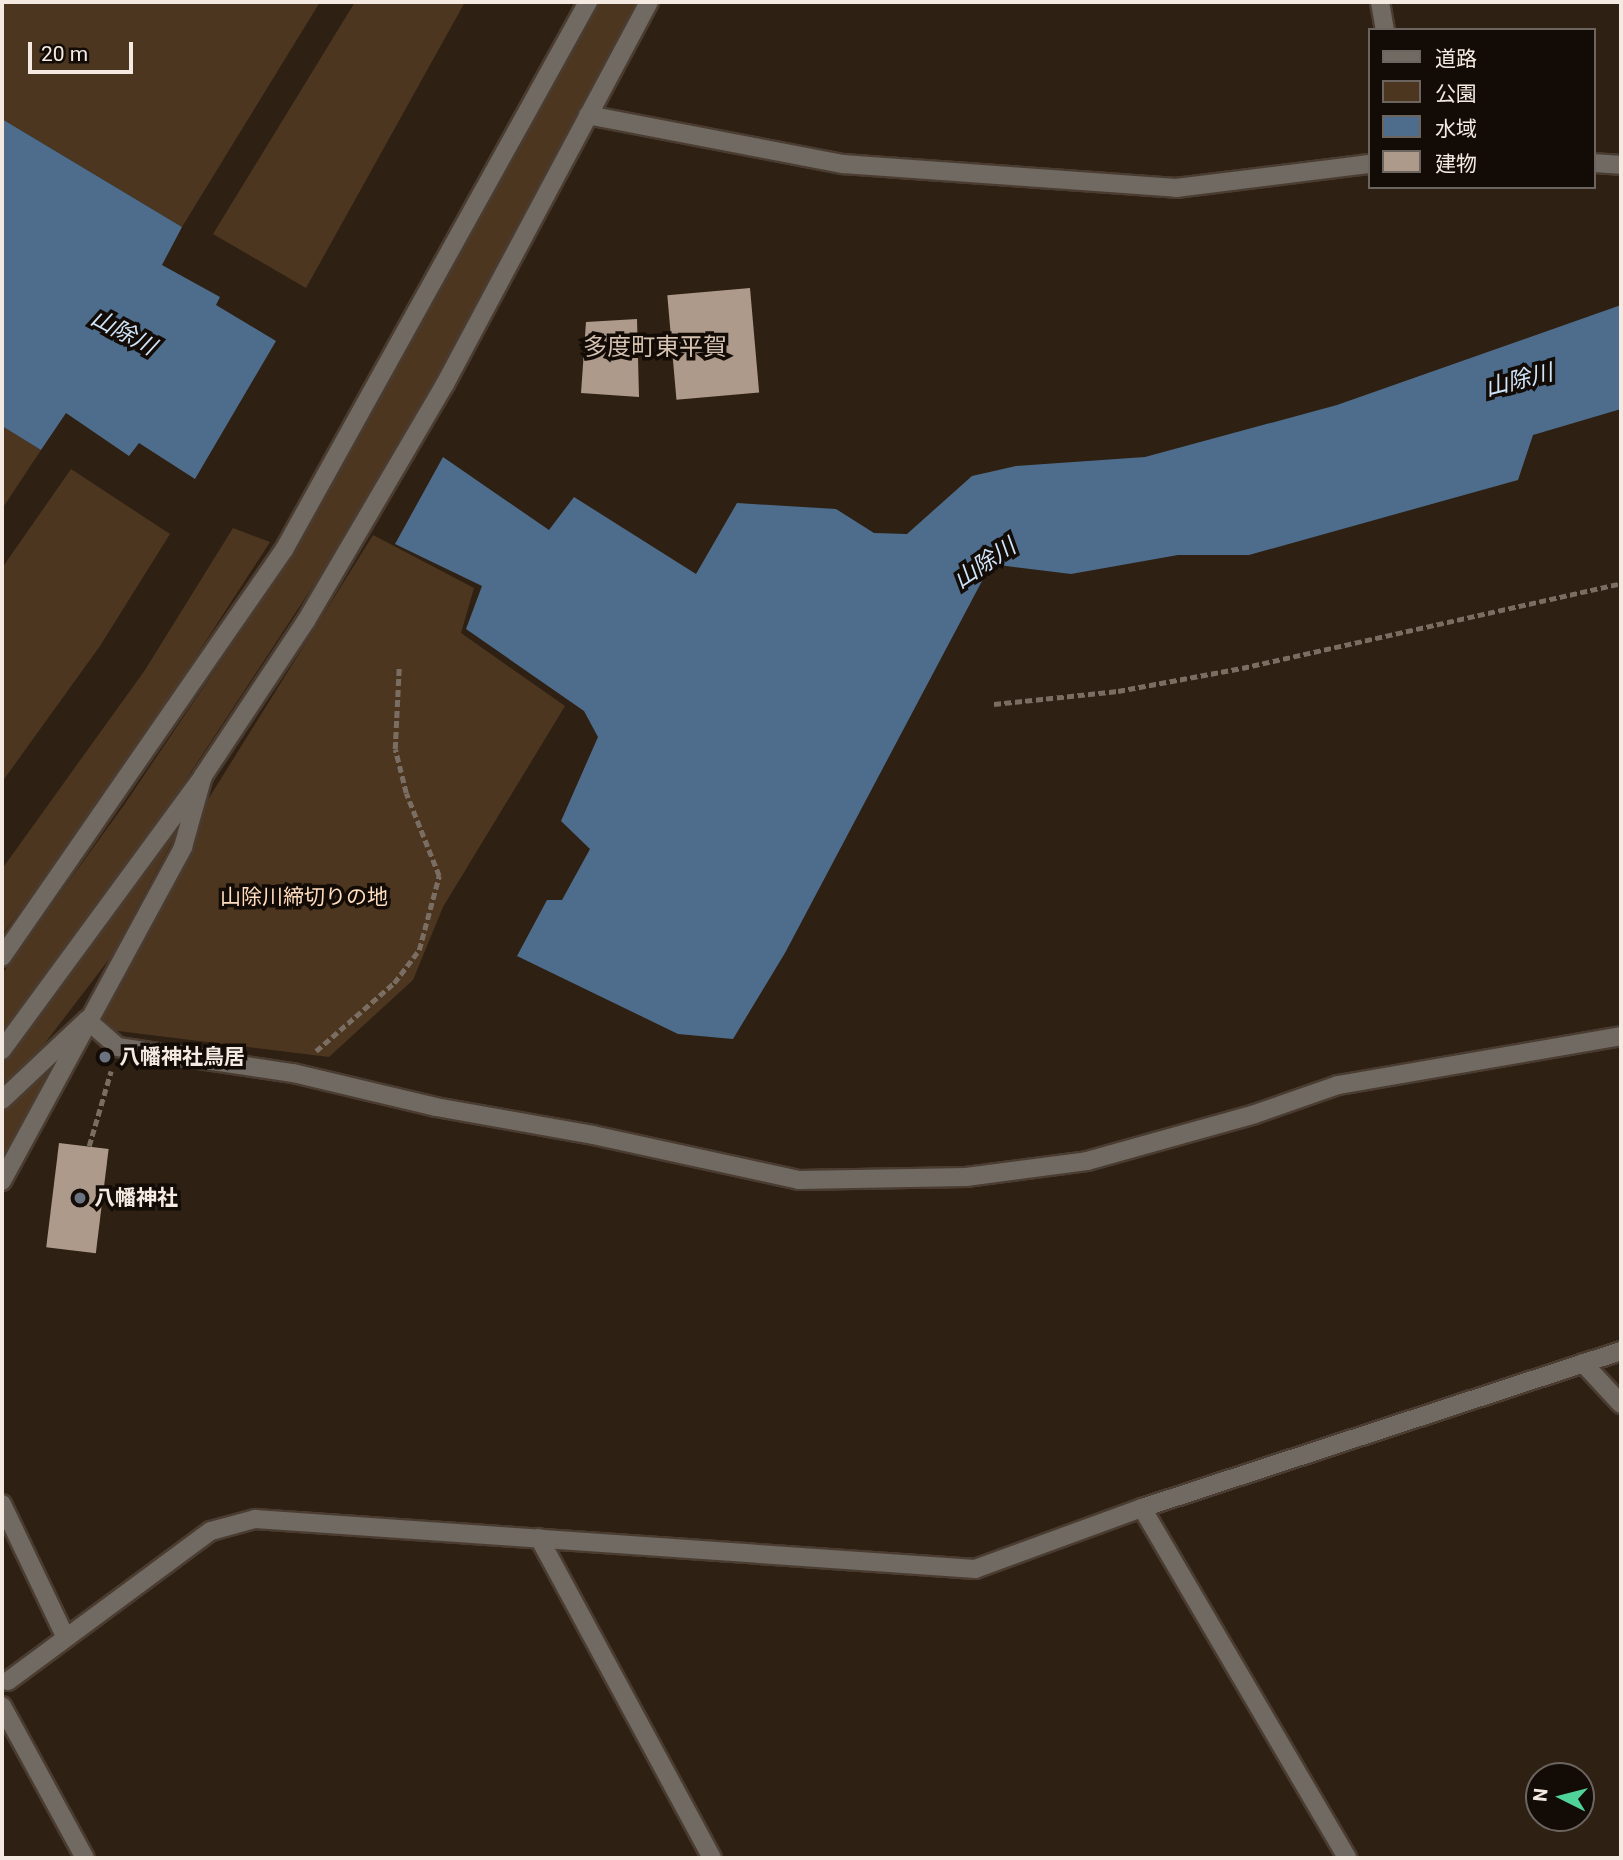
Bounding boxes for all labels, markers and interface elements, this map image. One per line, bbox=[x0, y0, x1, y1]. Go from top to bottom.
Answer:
scale bar bbox=[32, 28, 136, 72]
legend bbox=[1368, 28, 1595, 189]
text: 20 m bbox=[41, 42, 88, 66]
text: 道路 bbox=[1435, 47, 1477, 71]
text: 公園 bbox=[1435, 82, 1477, 106]
text: 水域 bbox=[1435, 117, 1477, 141]
text: 建物 bbox=[1435, 152, 1477, 176]
water label: 山除川 bbox=[86, 305, 160, 361]
district label: 多度町東平賀 bbox=[583, 334, 727, 362]
water label: 山除川 bbox=[1482, 359, 1556, 403]
water label: 山除川 bbox=[949, 533, 1021, 595]
park label: 山除川締切りの地 bbox=[220, 884, 388, 910]
place label: 八幡神社鳥居 bbox=[119, 1044, 245, 1070]
marker: 八幡神社鳥居 bbox=[97, 1049, 113, 1065]
place label: 八幡神社 bbox=[94, 1185, 178, 1211]
marker: 八幡神社 bbox=[72, 1190, 88, 1206]
north arrow bbox=[1525, 1762, 1595, 1832]
text: N bbox=[1528, 1787, 1553, 1803]

